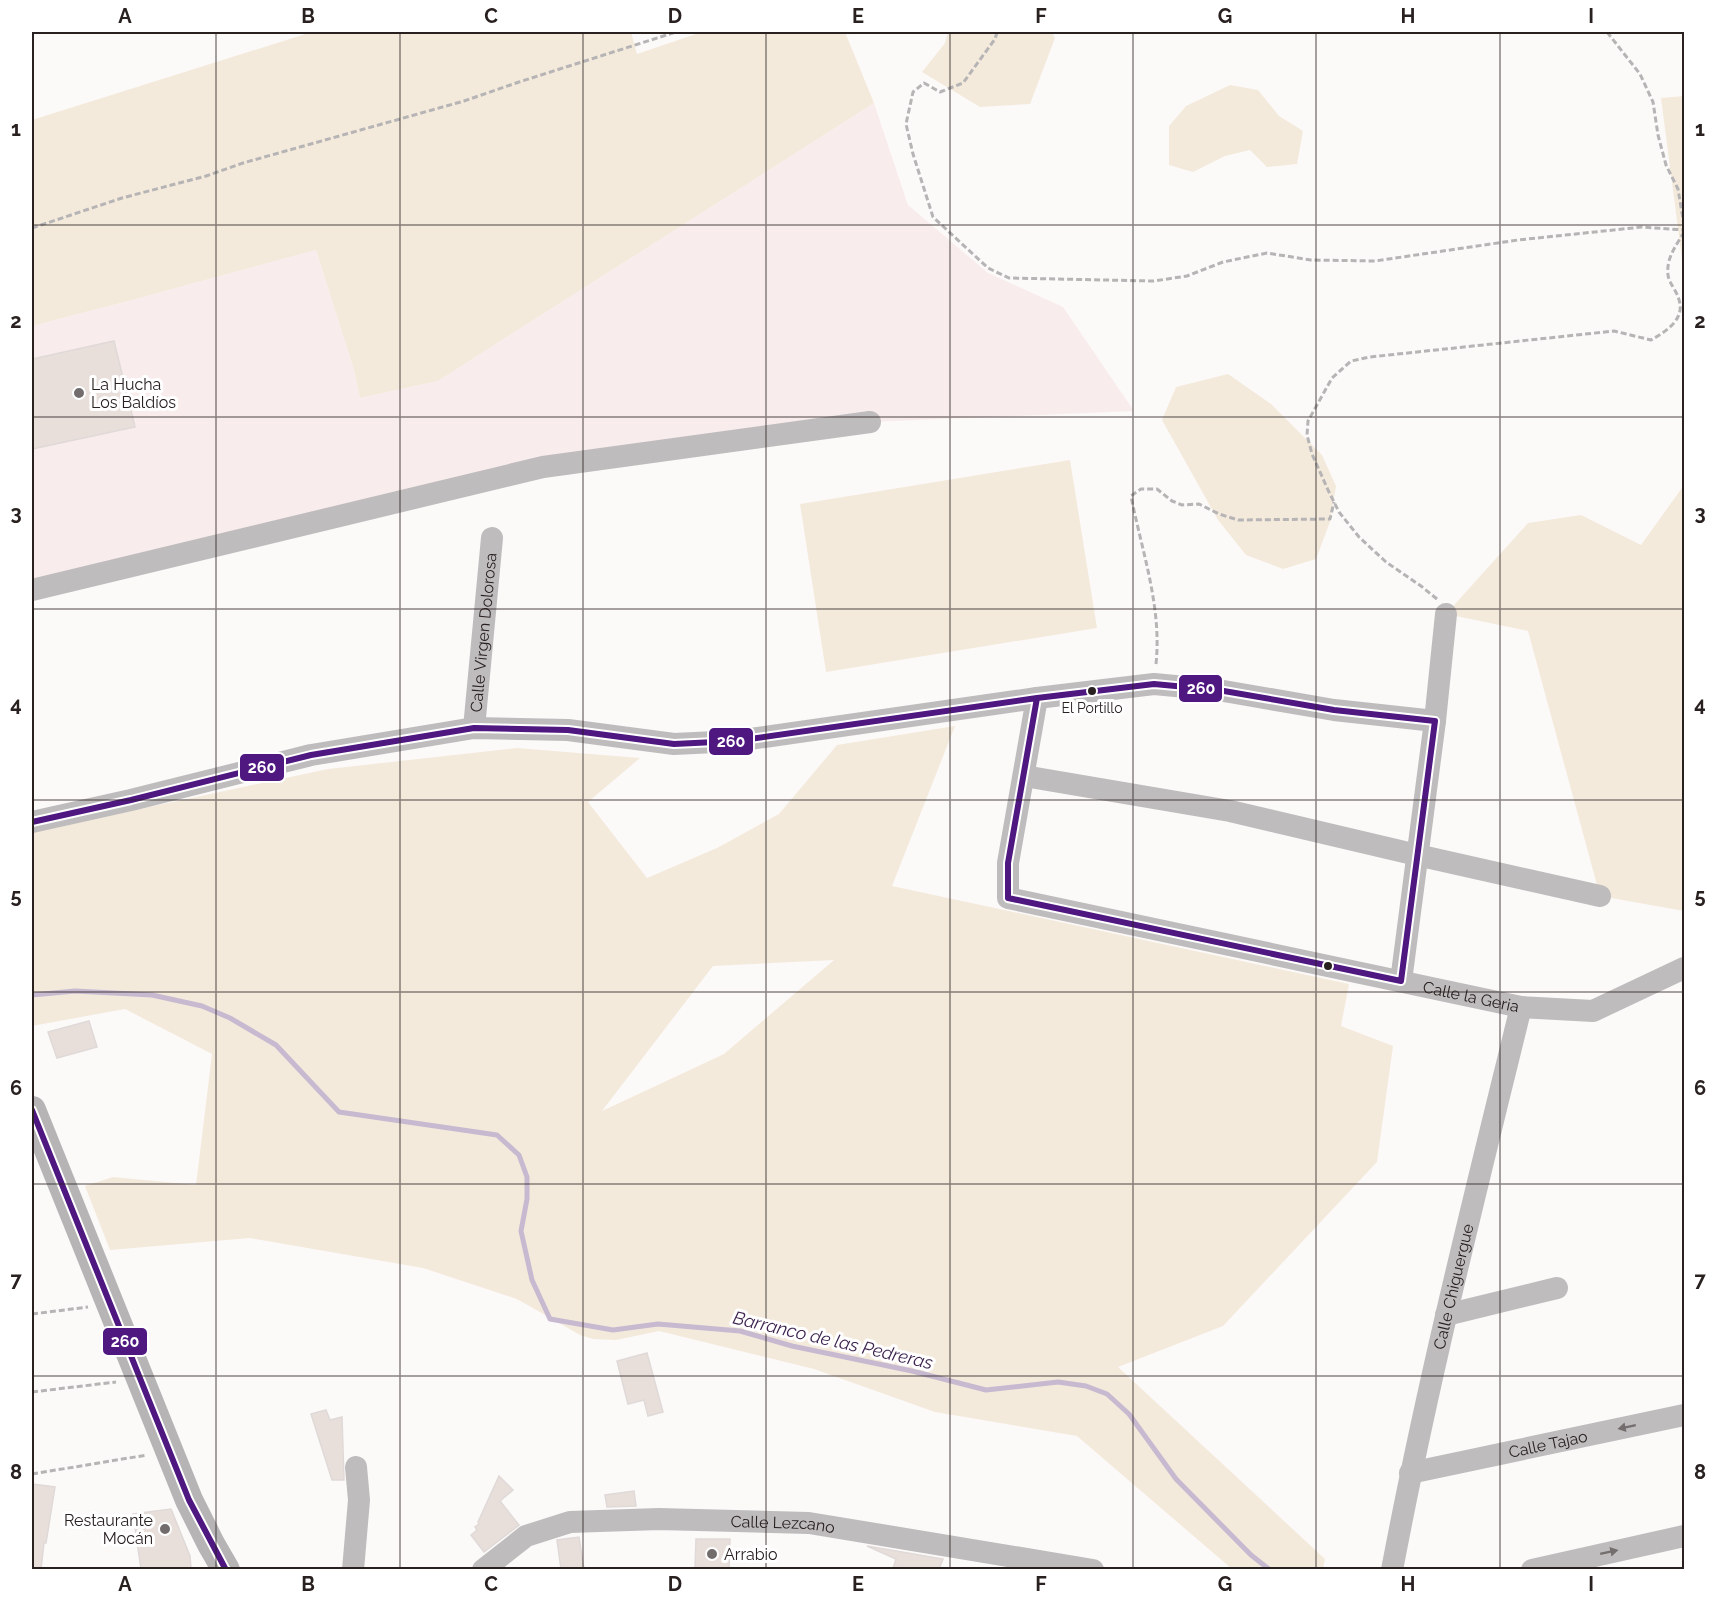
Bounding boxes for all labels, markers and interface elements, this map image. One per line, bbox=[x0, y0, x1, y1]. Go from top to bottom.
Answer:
text: A bbox=[118, 4, 132, 28]
text: B bbox=[301, 4, 315, 28]
text: C bbox=[484, 4, 498, 28]
text: D bbox=[668, 4, 682, 28]
text: E bbox=[852, 4, 864, 28]
text: F bbox=[1035, 4, 1047, 28]
text: G bbox=[1218, 4, 1232, 28]
text: H bbox=[1401, 4, 1415, 28]
text: I bbox=[1588, 4, 1594, 28]
text: 1 bbox=[11, 117, 21, 141]
text: 1 bbox=[1695, 117, 1705, 141]
text: 2 bbox=[10, 309, 22, 333]
text: 2 bbox=[1694, 309, 1706, 333]
place label: La Hucha Los Baldíos bbox=[91, 375, 176, 412]
marker: La Hucha Los Baldíos bbox=[72, 386, 86, 400]
text: 3 bbox=[10, 501, 22, 525]
text: 3 bbox=[1694, 501, 1706, 525]
street label: Calle Virgen Dolorosa bbox=[466, 552, 500, 713]
line badge: 260 bbox=[1178, 674, 1223, 703]
text: 260 bbox=[1187, 679, 1215, 698]
marker: El Portillo bbox=[1086, 685, 1098, 697]
text: 4 bbox=[10, 692, 22, 716]
text: 4 bbox=[1694, 692, 1706, 716]
place label: El Portillo bbox=[1062, 700, 1122, 716]
line badge: 260 bbox=[708, 727, 754, 756]
text: 260 bbox=[717, 732, 745, 751]
line badge: 260 bbox=[239, 753, 285, 782]
text: 260 bbox=[248, 758, 276, 777]
text: 5 bbox=[10, 884, 22, 908]
text: 5 bbox=[1694, 884, 1706, 908]
unlabelled marker bbox=[1322, 960, 1334, 972]
street label: Calle la Geria bbox=[1421, 977, 1521, 1016]
text: 6 bbox=[10, 1076, 22, 1100]
text: 6 bbox=[1694, 1076, 1706, 1100]
street label: Calle Chiguergue bbox=[1429, 1222, 1477, 1351]
text: 7 bbox=[10, 1268, 22, 1292]
text: 7 bbox=[1694, 1268, 1706, 1292]
water label: Barranco de las Pedreras bbox=[731, 1307, 936, 1373]
line badge: 260 bbox=[102, 1327, 148, 1356]
text: 260 bbox=[111, 1332, 139, 1351]
one-way arrow bbox=[1618, 1423, 1637, 1432]
street label: Calle Tajao bbox=[1507, 1426, 1589, 1461]
text: 8 bbox=[10, 1460, 22, 1484]
text: 8 bbox=[1694, 1460, 1706, 1484]
place label: Restaurante Mocán bbox=[64, 1511, 153, 1548]
street label: Calle Lezcano bbox=[730, 1511, 836, 1537]
marker: Restaurante Mocán bbox=[158, 1522, 172, 1536]
place label: Arrabio bbox=[724, 1545, 778, 1564]
marker: Arrabio bbox=[705, 1547, 719, 1561]
one-way arrow bbox=[1600, 1547, 1619, 1557]
text: A bbox=[118, 1572, 132, 1596]
text: B bbox=[301, 1572, 315, 1596]
text: C bbox=[484, 1572, 498, 1596]
text: D bbox=[668, 1572, 682, 1596]
text: E bbox=[852, 1572, 864, 1596]
text: F bbox=[1035, 1572, 1047, 1596]
text: G bbox=[1218, 1572, 1232, 1596]
text: H bbox=[1401, 1572, 1415, 1596]
text: I bbox=[1588, 1572, 1594, 1596]

